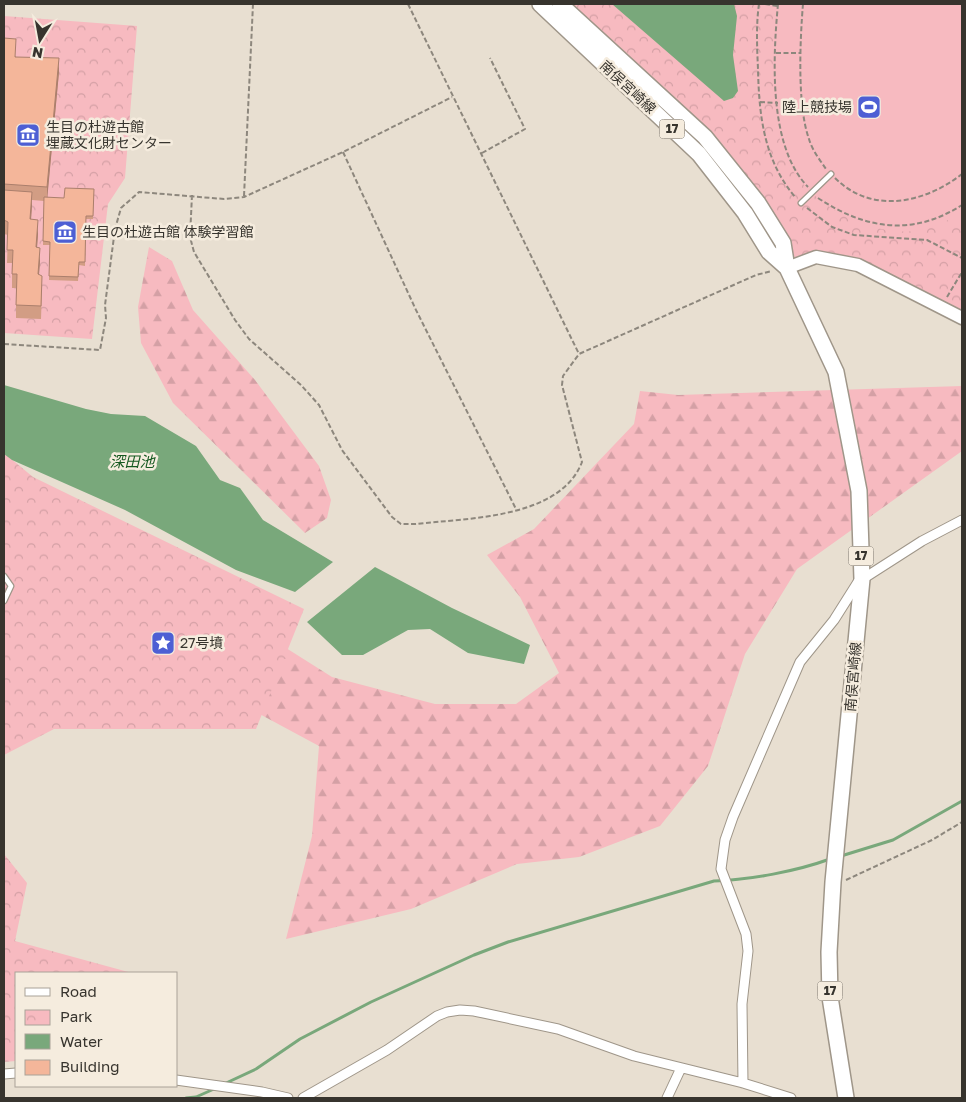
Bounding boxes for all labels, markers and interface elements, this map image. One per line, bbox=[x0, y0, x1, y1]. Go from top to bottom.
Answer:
north arrow bbox=[15, 15, 65, 65]
text: N bbox=[31, 44, 44, 63]
street label: 南俣宮崎線 bbox=[597, 57, 660, 117]
sports icon: 陸上競技場 bbox=[856, 94, 882, 120]
place label: 陸上競技場 bbox=[782, 98, 852, 115]
place label: 生目の杜遊古館 埋蔵文化財センター bbox=[46, 118, 172, 151]
road number: 17 bbox=[660, 120, 684, 138]
museum icon: 生目の杜遊古館 埋蔵文化財センター bbox=[15, 122, 41, 148]
museum icon: 生目の杜遊古館 体験学習館 bbox=[52, 219, 78, 245]
place label: 生目の杜遊古館 体験学習館 bbox=[82, 223, 254, 240]
water label: 深田池 bbox=[109, 452, 156, 470]
road number: 17 bbox=[848, 546, 874, 566]
place icon: 27号墳 bbox=[150, 630, 176, 656]
place label: 27号墳 bbox=[180, 634, 224, 651]
street label: 南俣宮崎線 bbox=[841, 641, 864, 713]
legend bbox=[15, 972, 178, 1087]
road number: 17 bbox=[818, 981, 842, 1000]
text: Road bbox=[60, 982, 97, 1000]
text: Park bbox=[60, 1007, 93, 1025]
text: Water bbox=[60, 1032, 103, 1050]
text: Building bbox=[60, 1057, 120, 1075]

